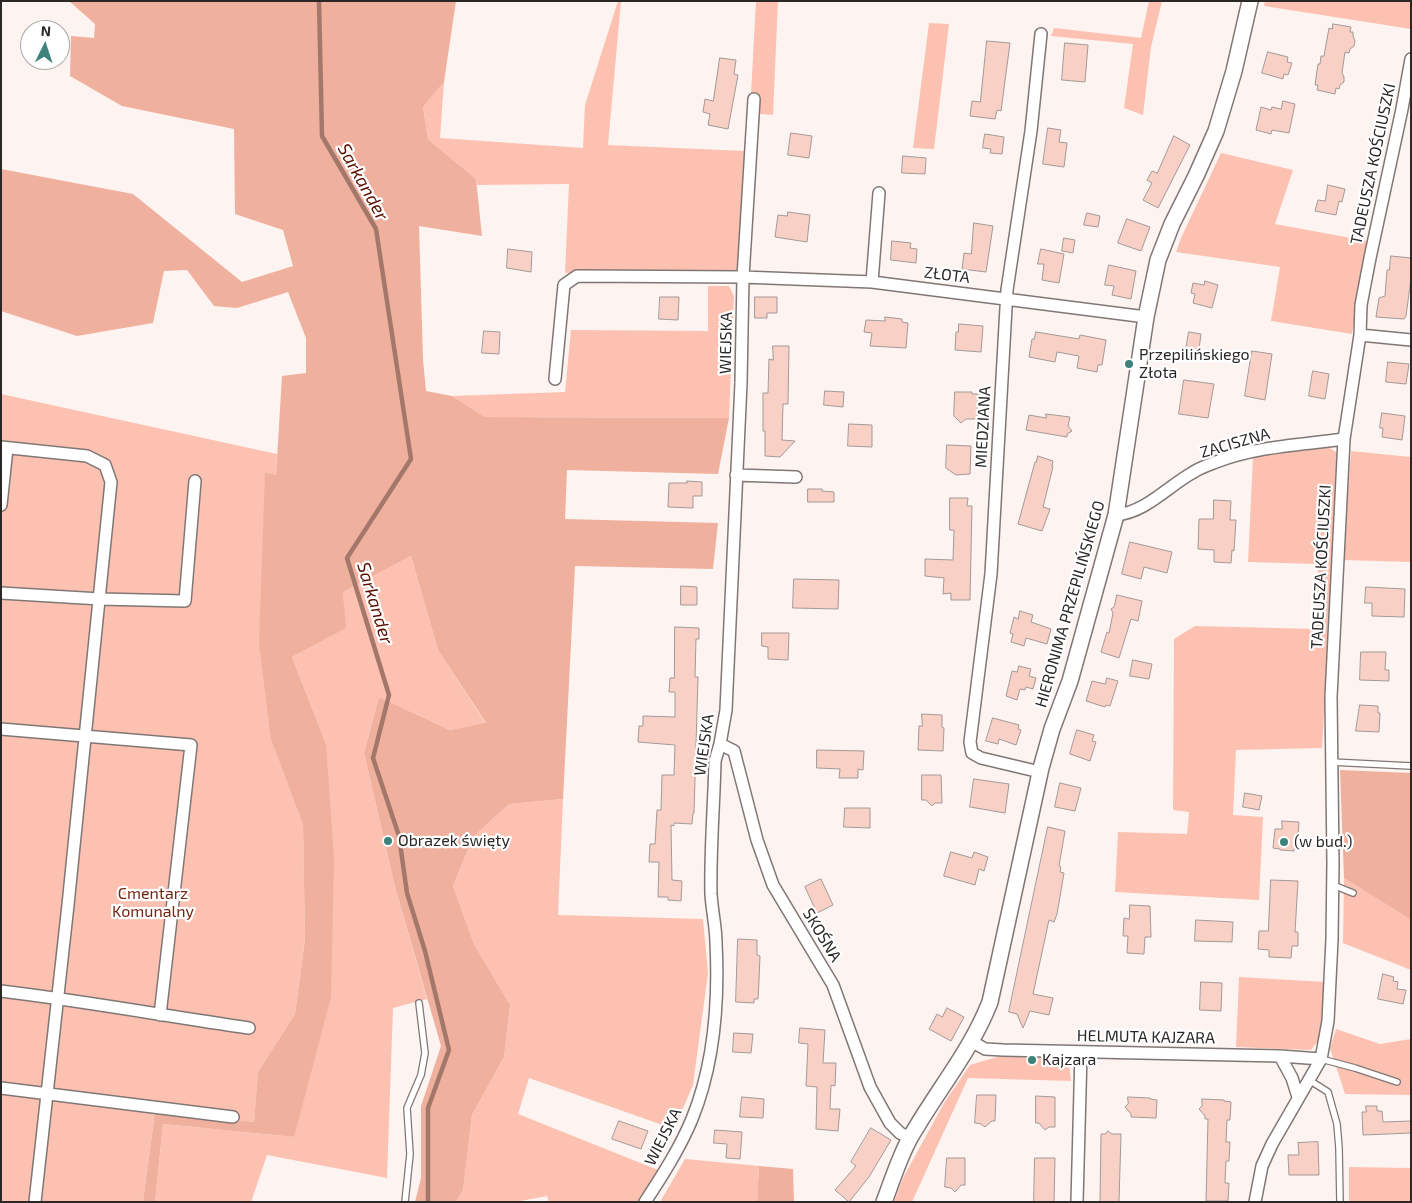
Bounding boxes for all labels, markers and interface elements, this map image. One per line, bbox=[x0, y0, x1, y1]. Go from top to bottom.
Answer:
north arrow bbox=[20, 20, 70, 70]
text: N bbox=[40, 22, 52, 39]
street label: TADEUSZA KOŚCIUSZKI bbox=[1347, 82, 1399, 246]
water label: Sarkander bbox=[333, 140, 393, 224]
street label: ZŁOTA bbox=[923, 263, 971, 287]
street label: WIEJSKA bbox=[716, 312, 736, 374]
place label: Przepilińskiego Złota bbox=[1139, 345, 1250, 383]
marker: Przepilińskiego Złota bbox=[1123, 358, 1135, 370]
street label: MIEDZIANA bbox=[971, 385, 995, 469]
street label: ZACISZNA bbox=[1198, 424, 1272, 462]
street label: TADEUSZA KOŚCIUSZKI bbox=[1307, 484, 1335, 650]
street label: HIERONIMA PRZEPILIŃSKIEGO bbox=[1031, 498, 1109, 710]
water label: Sarkander bbox=[352, 559, 398, 647]
street label: WIEJSKA bbox=[690, 713, 718, 777]
place label: Obrazek święty bbox=[398, 831, 510, 851]
place label: (w bud.) bbox=[1294, 832, 1352, 852]
marker: Obrazek święty bbox=[382, 835, 394, 847]
marker: (w bud.) bbox=[1278, 836, 1290, 848]
park label: Cmentarz Komunalny bbox=[112, 884, 194, 922]
street label: SKOŚNA bbox=[799, 905, 845, 965]
street label: HELMUTA KAJZARA bbox=[1077, 1026, 1215, 1048]
place label: Kajzara bbox=[1042, 1050, 1096, 1070]
marker: Kajzara bbox=[1026, 1054, 1038, 1066]
street label: WIEJSKA bbox=[640, 1105, 686, 1169]

